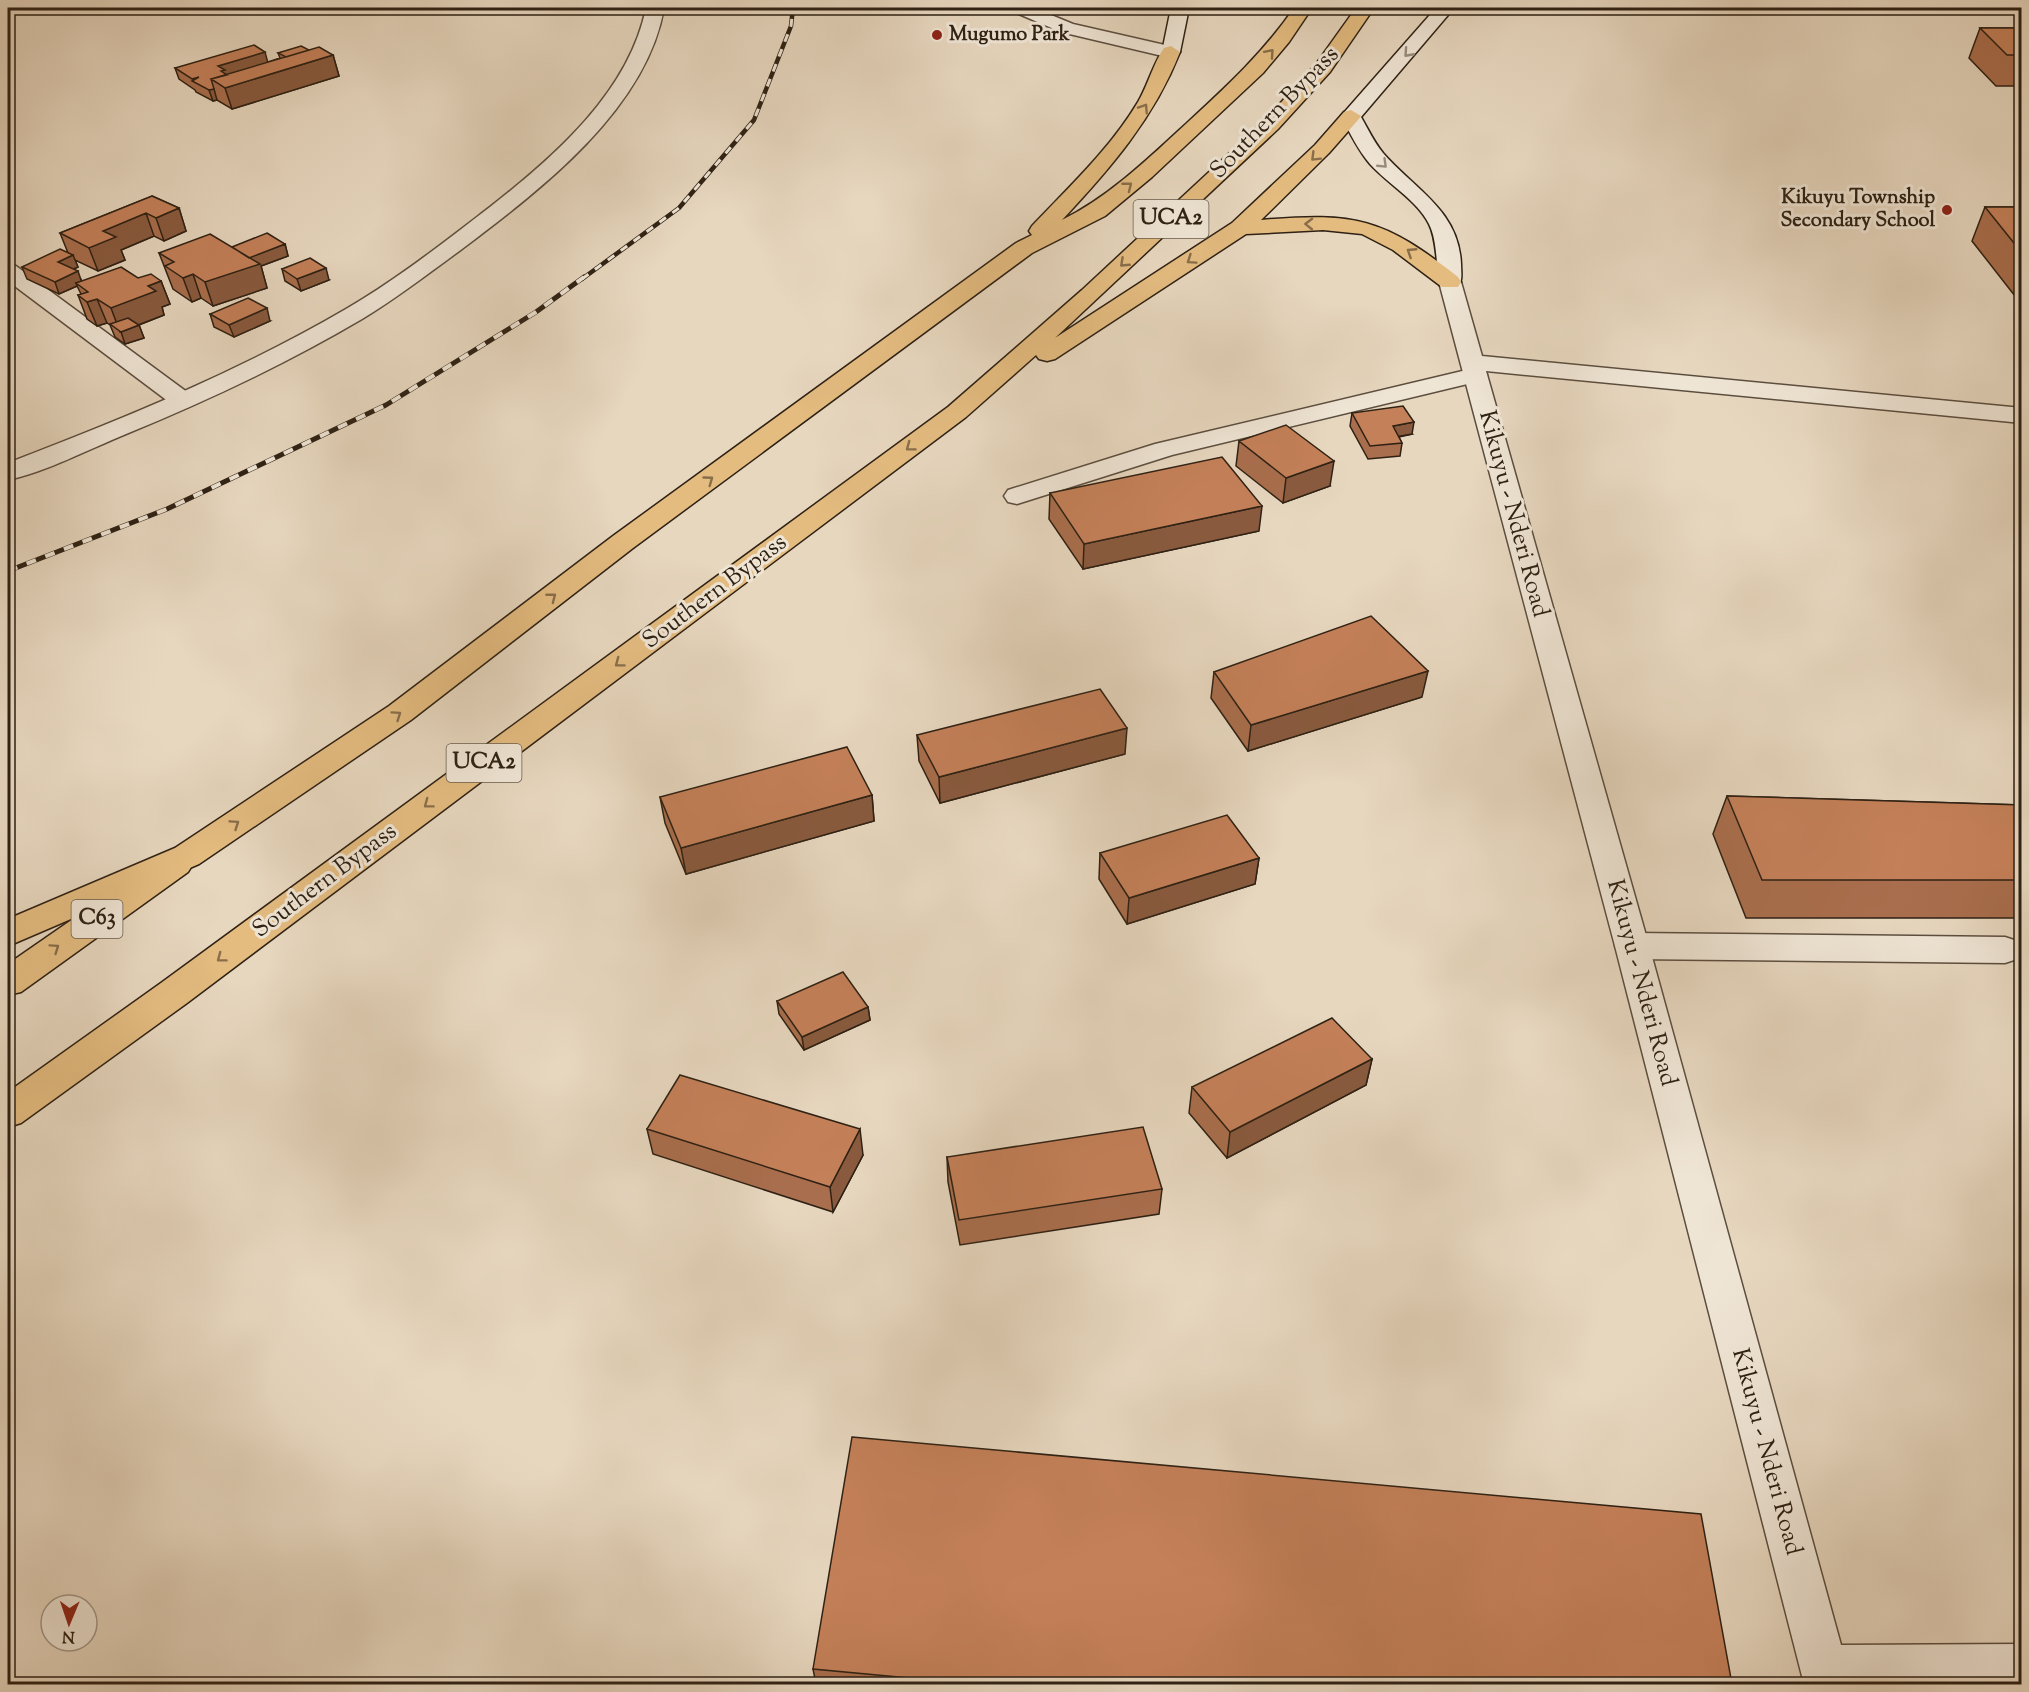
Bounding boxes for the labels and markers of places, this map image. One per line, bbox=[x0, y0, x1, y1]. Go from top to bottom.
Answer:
place label: Mugumo Park bbox=[949, 21, 1070, 50]
marker: Mugumo Park bbox=[930, 28, 944, 42]
place label: Kikuyu Township Secondary School bbox=[1780, 184, 1935, 236]
marker: Kikuyu Township Secondary School bbox=[1940, 203, 1954, 217]

